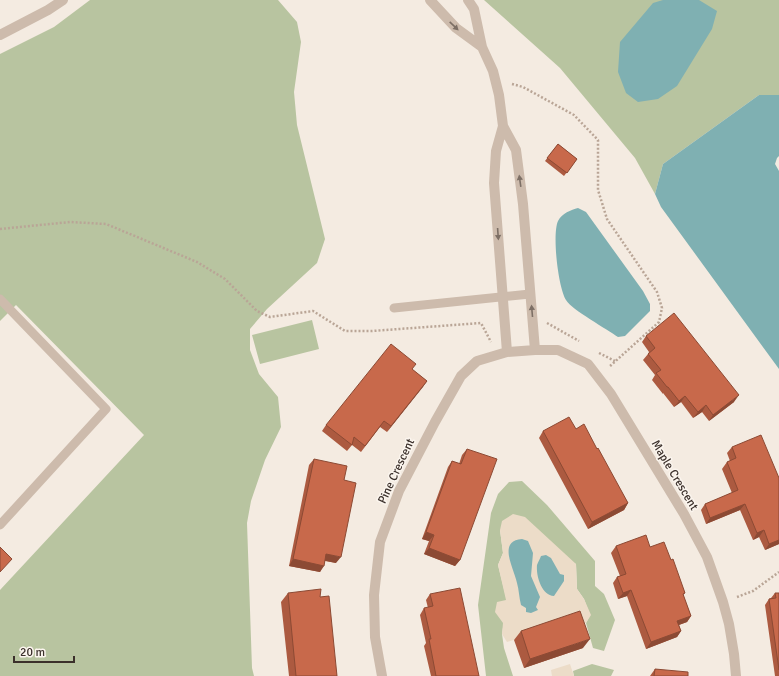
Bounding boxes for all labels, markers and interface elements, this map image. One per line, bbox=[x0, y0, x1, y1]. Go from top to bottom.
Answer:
one-way arrow bbox=[449, 21, 459, 30]
one-way arrow bbox=[517, 175, 523, 187]
one-way arrow bbox=[495, 228, 502, 240]
one-way arrow bbox=[528, 305, 535, 317]
street label: Pine Crescent bbox=[375, 436, 418, 506]
street label: Maple Crescent bbox=[648, 437, 701, 513]
scale bar bbox=[14, 638, 74, 664]
text: 20 m bbox=[20, 645, 45, 660]

